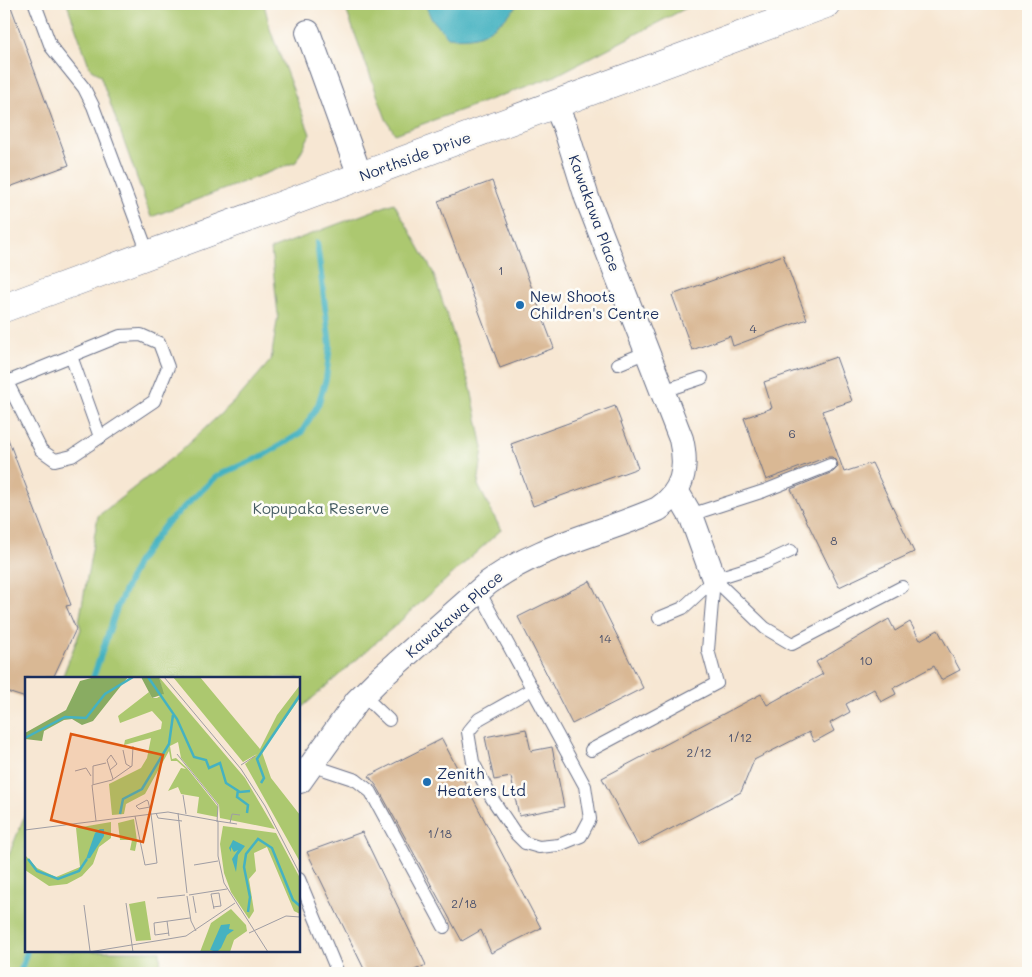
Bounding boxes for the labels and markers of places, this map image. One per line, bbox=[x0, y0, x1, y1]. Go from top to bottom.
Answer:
place label: New Shoots Children's Centre bbox=[530, 286, 659, 323]
marker: New Shoots Children's Centre bbox=[514, 299, 526, 311]
place label: Zenith Heaters Ltd bbox=[437, 763, 526, 800]
marker: Zenith Heaters Ltd bbox=[421, 776, 433, 788]

